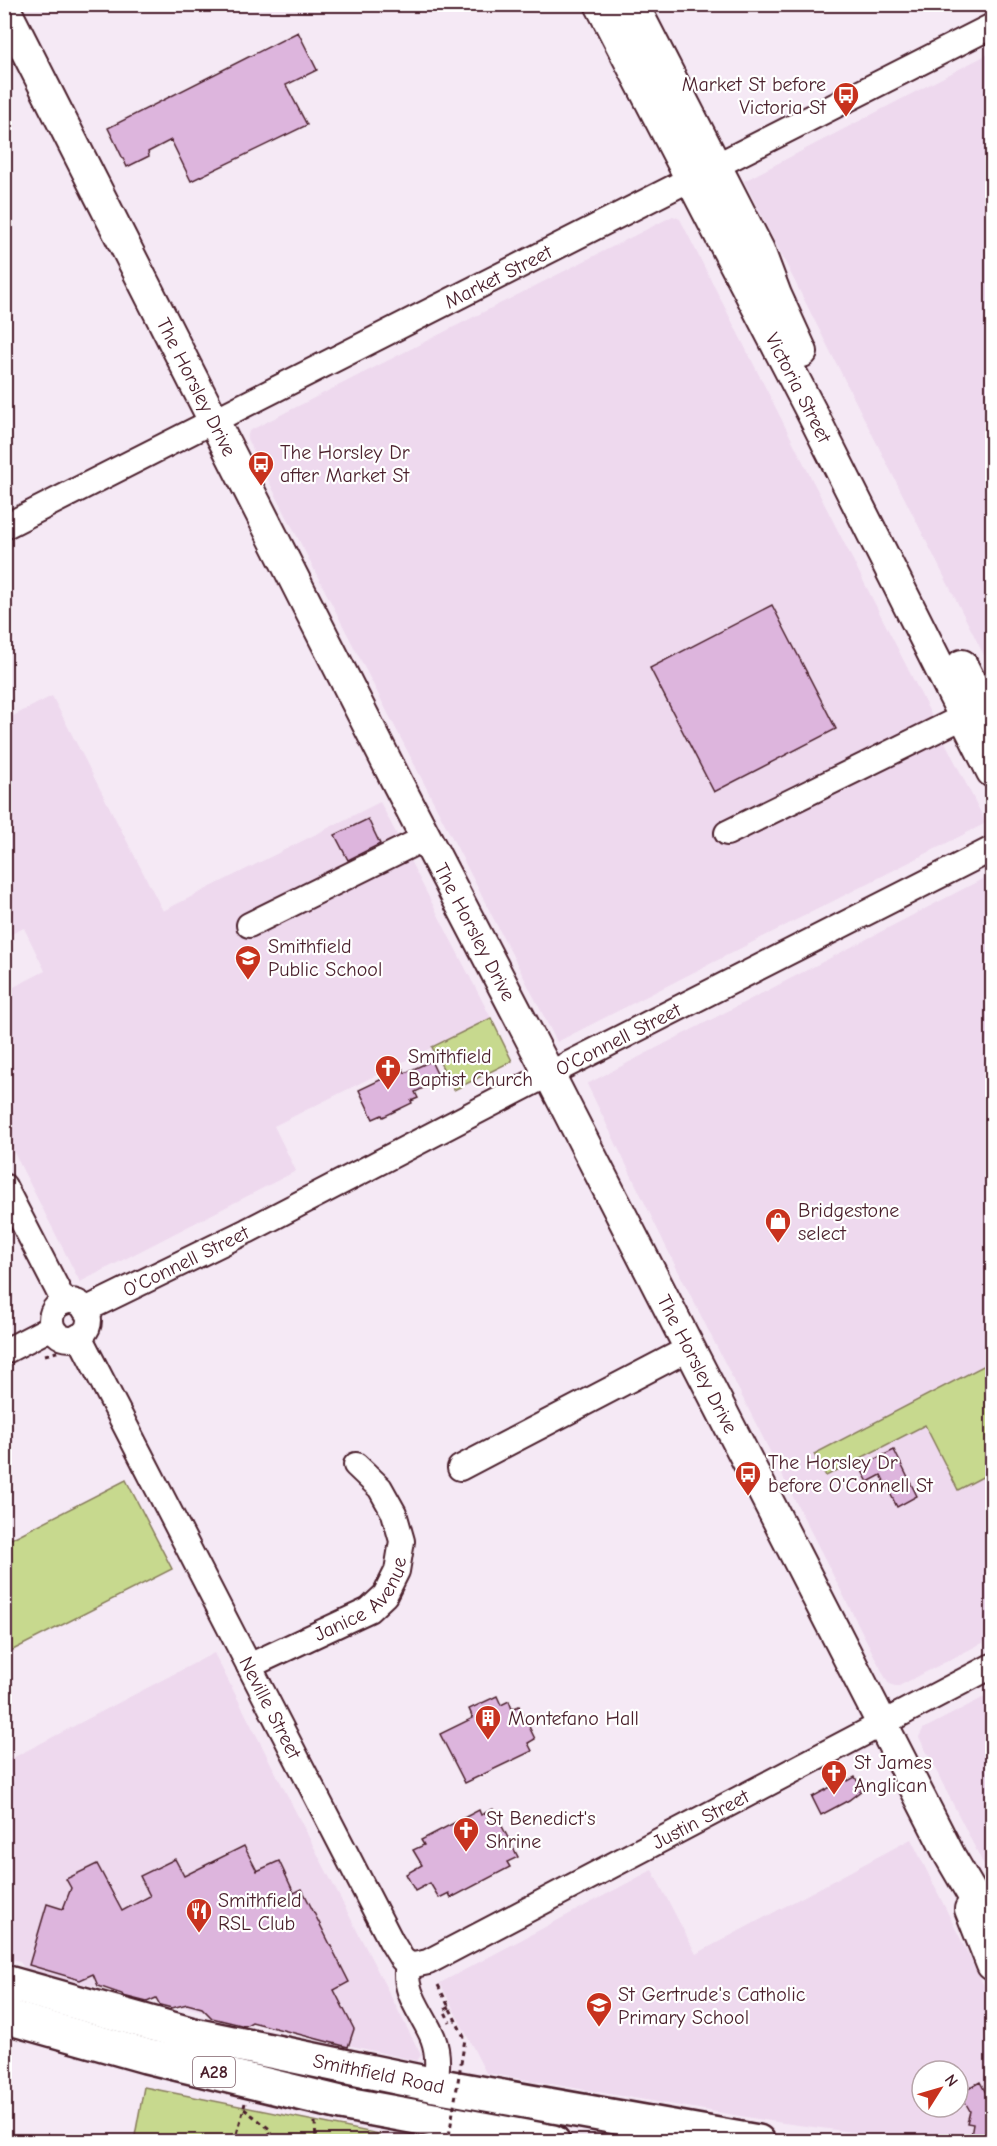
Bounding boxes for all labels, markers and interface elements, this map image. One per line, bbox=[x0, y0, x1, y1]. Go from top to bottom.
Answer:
place label: Market St before Victoria St bbox=[682, 73, 827, 119]
bus stop icon: Market St before Victoria St bbox=[831, 80, 861, 118]
street label: Market Street bbox=[441, 239, 557, 313]
street label: The Horsley Drive bbox=[152, 314, 241, 460]
street label: Victoria Street bbox=[761, 329, 837, 447]
place label: The Horsley Dr after Market St bbox=[280, 441, 410, 487]
bus stop icon: The Horsley Dr after Market St bbox=[246, 449, 276, 487]
street label: The Horsley Drive bbox=[430, 859, 520, 1005]
place label: Smithfield Public School bbox=[268, 935, 382, 981]
school or university icon: Smithfield Public School bbox=[233, 943, 263, 981]
street label: O'Connell Street bbox=[552, 997, 686, 1080]
place label: Smithfield Baptist Church bbox=[408, 1045, 533, 1091]
church icon: Smithfield Baptist Church bbox=[373, 1053, 403, 1091]
place label: Bridgestone select bbox=[798, 1199, 899, 1245]
shop icon: Bridgestone select bbox=[763, 1206, 793, 1244]
street label: O'Connell Street bbox=[119, 1220, 254, 1301]
street label: The Horsley Drive bbox=[653, 1291, 743, 1437]
place label: The Horsley Dr before O'Connell St bbox=[768, 1451, 934, 1497]
bus stop icon: The Horsley Dr before O'Connell St bbox=[733, 1459, 763, 1497]
street label: Janice Avenue bbox=[310, 1555, 411, 1646]
street label: Neville Street bbox=[235, 1653, 307, 1764]
building icon: Montefano Hall bbox=[473, 1703, 503, 1741]
place label: Montefano Hall bbox=[508, 1707, 639, 1730]
place label: St James Anglican bbox=[854, 1751, 932, 1797]
church icon: St James Anglican bbox=[819, 1758, 849, 1796]
street label: Justin Street bbox=[648, 1784, 754, 1854]
place label: St Benedict's Shrine bbox=[486, 1807, 596, 1853]
church icon: St Benedict's Shrine bbox=[451, 1815, 481, 1853]
place label: Smithfield RSL Club bbox=[218, 1889, 302, 1935]
restaurant icon: Smithfield RSL Club bbox=[184, 1896, 214, 1934]
place label: St Gertrude's Catholic Primary School bbox=[618, 1983, 806, 2029]
school or university icon: St Gertrude's Catholic Primary School bbox=[584, 1990, 614, 2028]
street label: Smithfield Road bbox=[311, 2049, 446, 2098]
road number: A28 bbox=[193, 2057, 235, 2087]
north arrow bbox=[910, 2059, 970, 2119]
text: N bbox=[941, 2071, 962, 2090]

